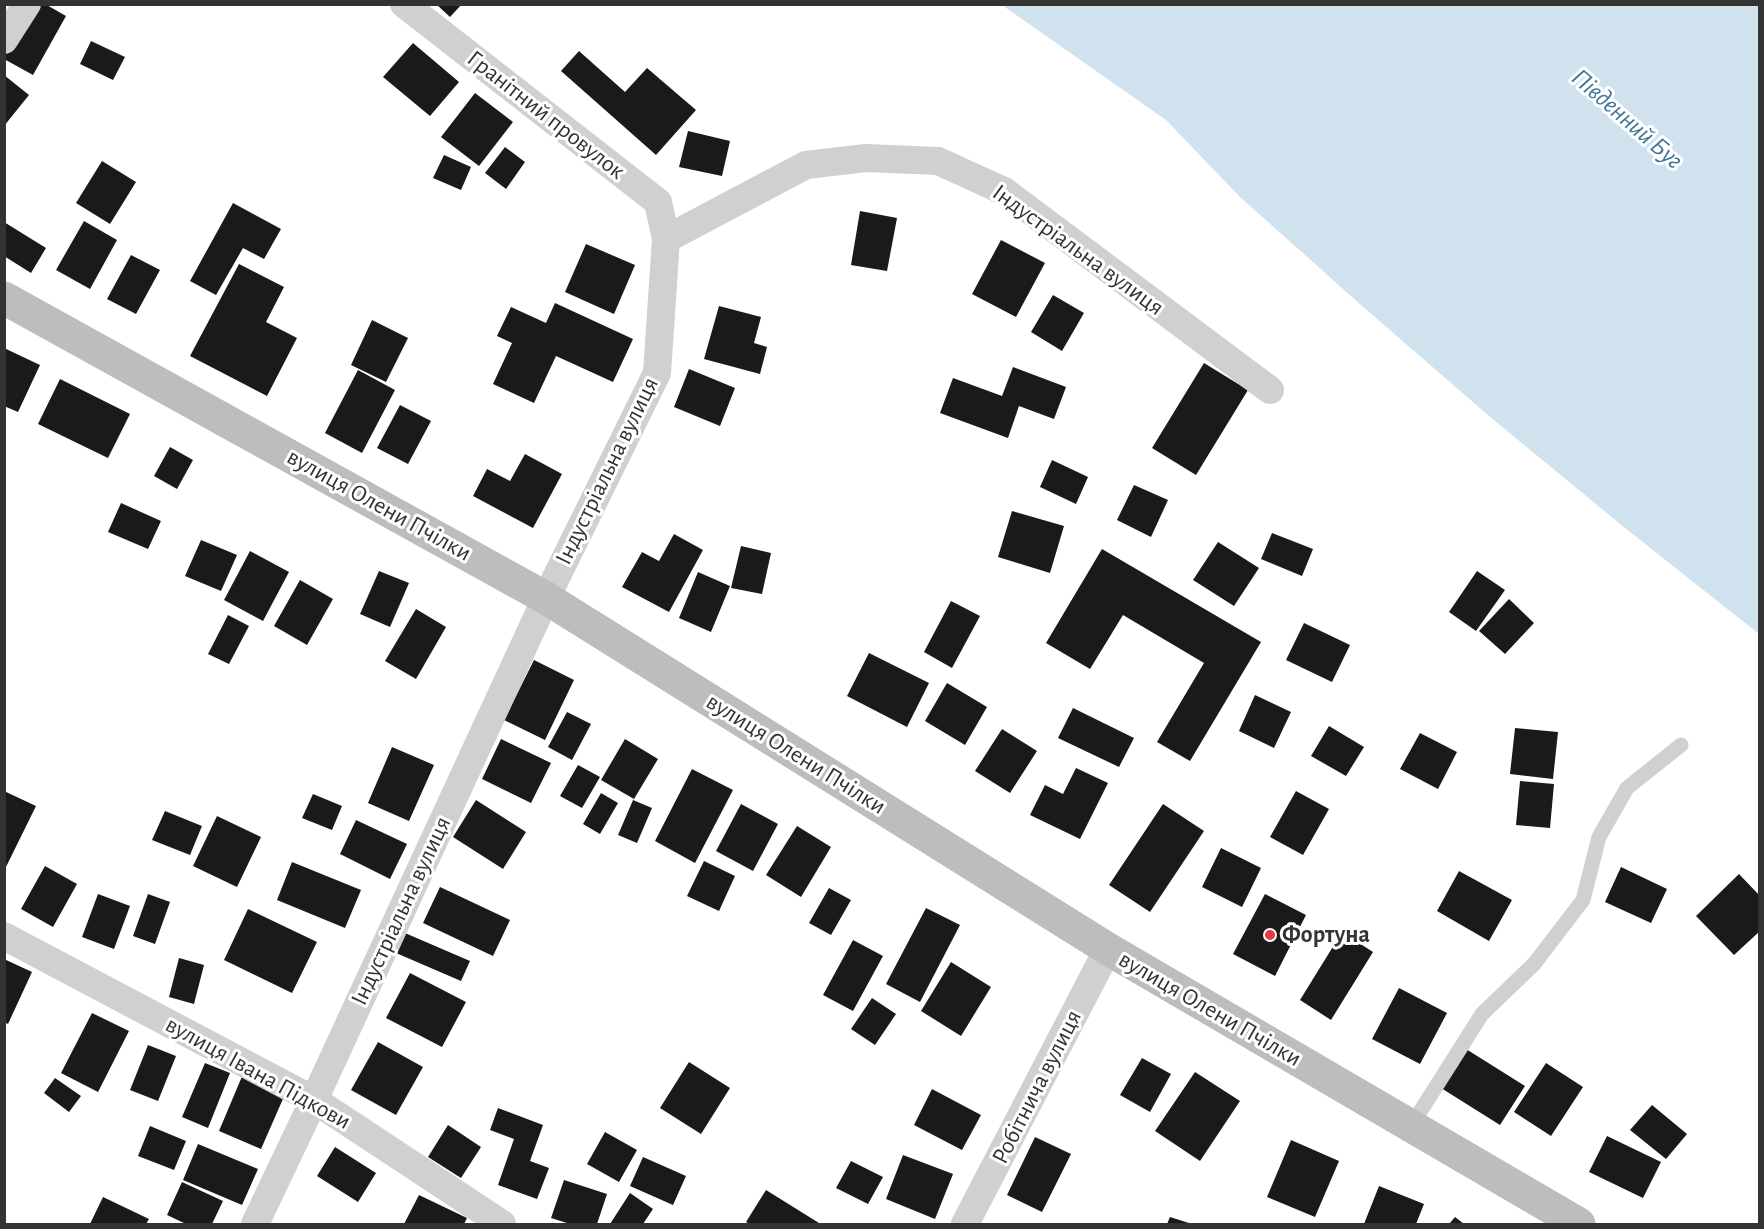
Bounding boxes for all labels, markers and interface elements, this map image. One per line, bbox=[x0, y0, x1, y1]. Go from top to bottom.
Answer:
street label: Гранітний провулок bbox=[461, 44, 631, 186]
water label: Південний Буг bbox=[1565, 62, 1689, 176]
street label: Індустріальна вулиця bbox=[986, 178, 1170, 322]
street label: Індустріальна вулиця bbox=[549, 372, 665, 570]
street label: вулиця Олени Пчілки bbox=[282, 442, 476, 568]
street label: вулиця Олени Пчілки bbox=[701, 687, 891, 821]
street label: Індустріальна вулиця bbox=[345, 812, 457, 1010]
place label: Фортуна bbox=[1282, 921, 1370, 949]
marker: Фортуна bbox=[1263, 928, 1277, 942]
street label: вулиця Олени Пчілки bbox=[1113, 945, 1307, 1073]
street label: Робітнича вулиця bbox=[986, 1005, 1088, 1169]
street label: вулиця Івана Підкови bbox=[160, 1010, 356, 1136]

